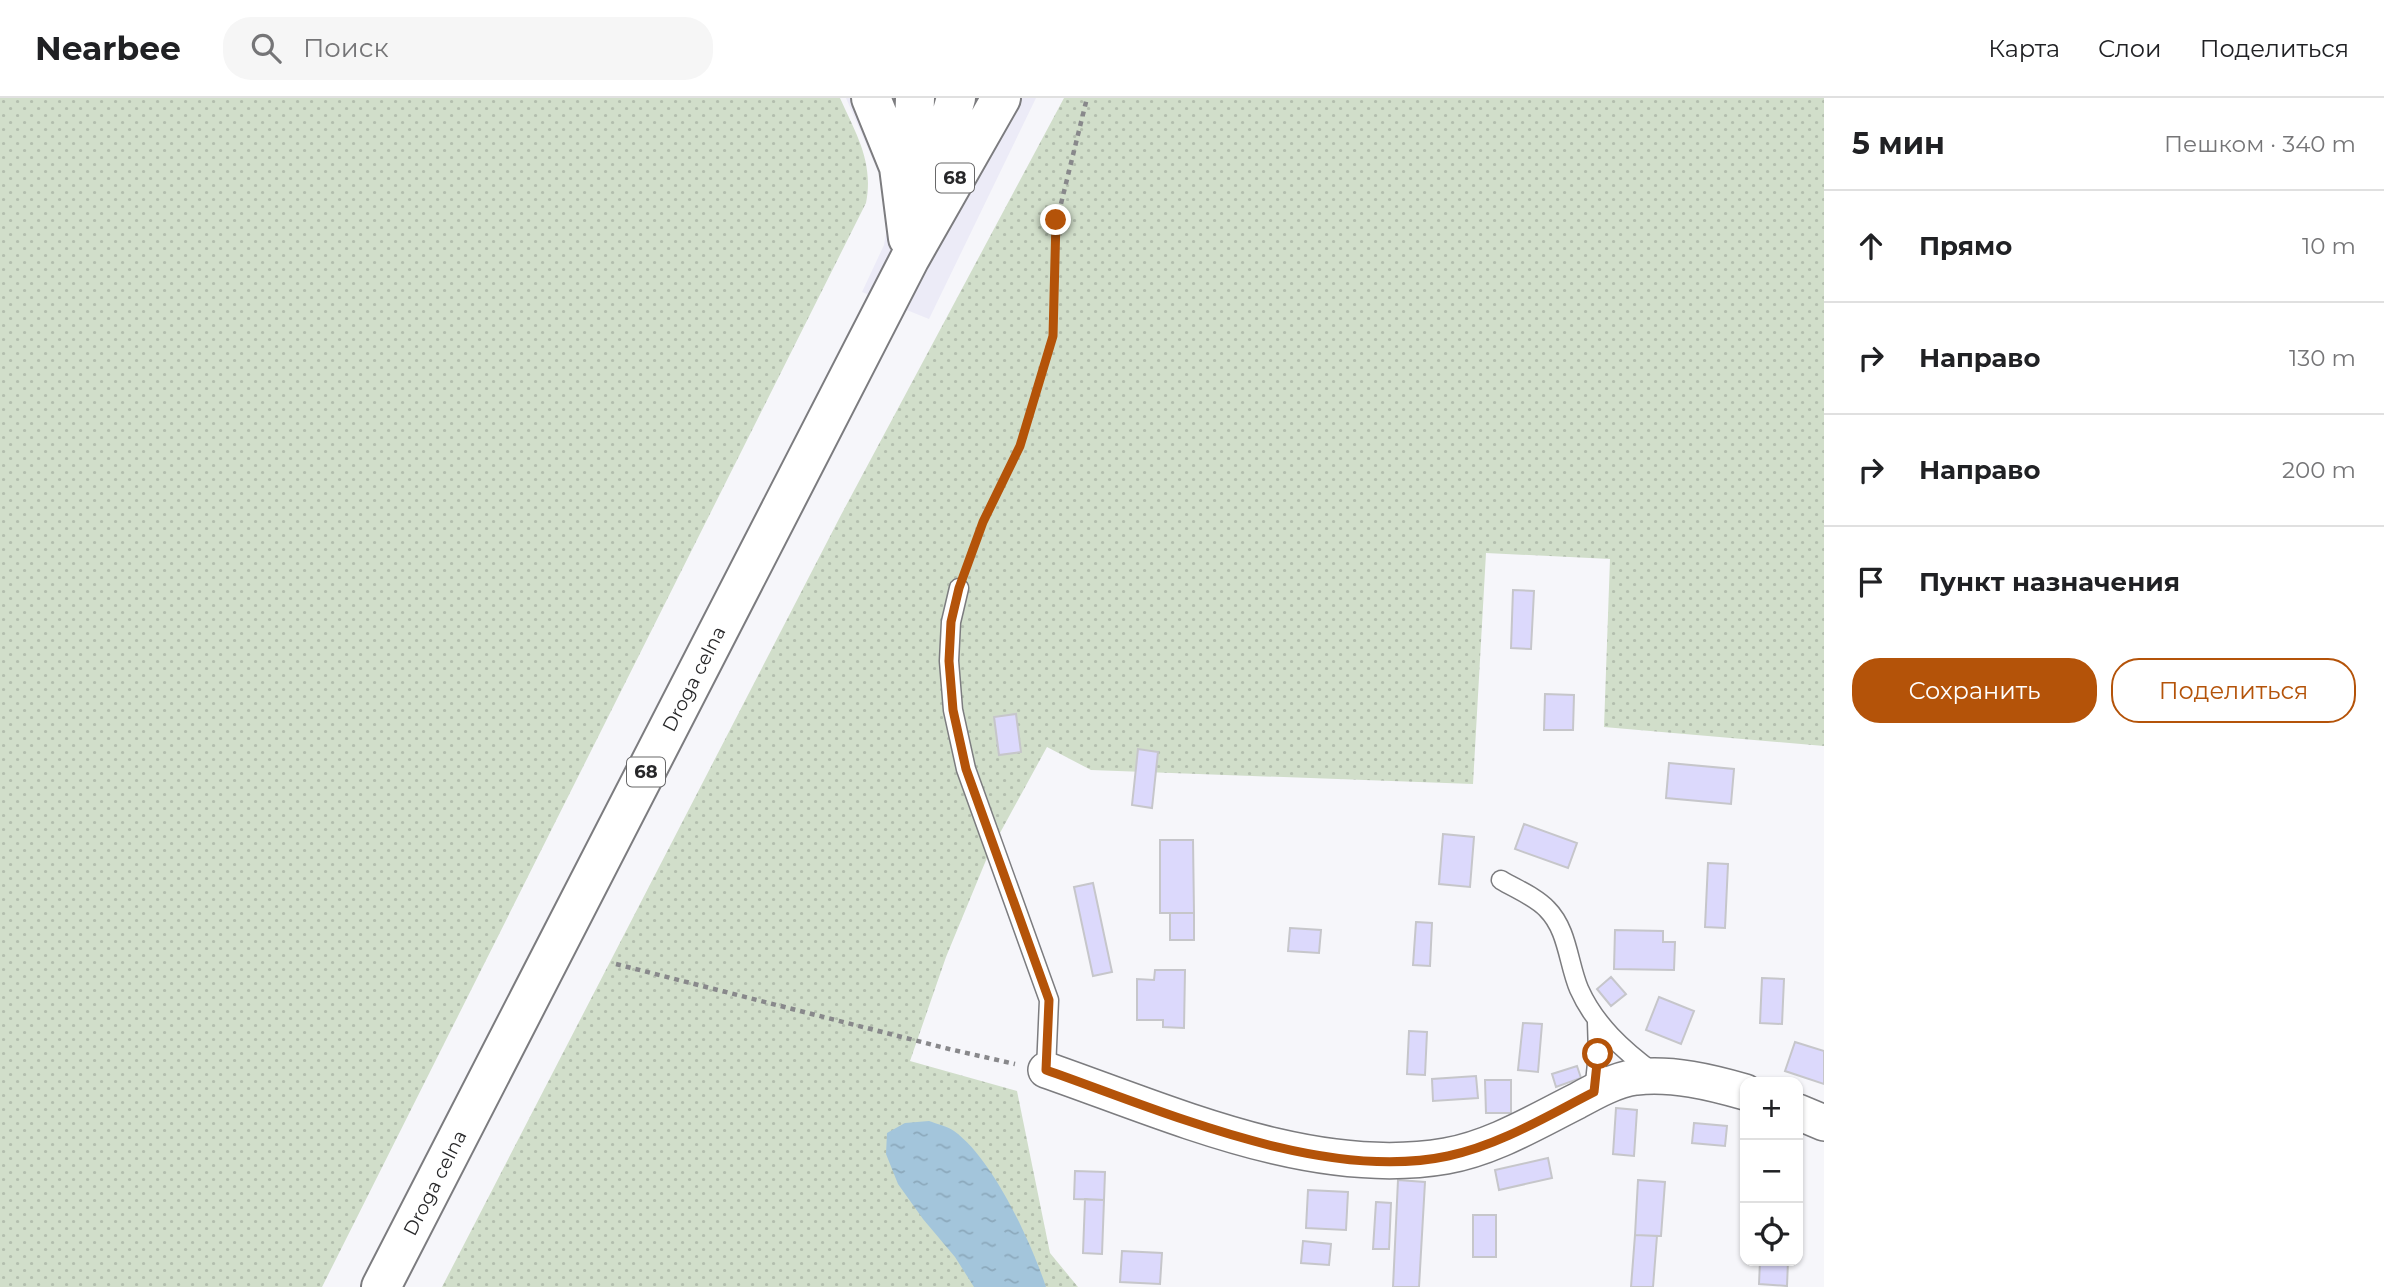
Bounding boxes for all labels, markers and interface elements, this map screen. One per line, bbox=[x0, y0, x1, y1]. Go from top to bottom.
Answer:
search box bbox=[223, 17, 713, 80]
text: Nearbee bbox=[35, 28, 181, 68]
icon: search bbox=[247, 29, 285, 67]
text: Поиск bbox=[303, 32, 389, 64]
text: Карта bbox=[1988, 34, 2060, 63]
text: Слои bbox=[2098, 34, 2162, 63]
text: Поделиться bbox=[2200, 34, 2349, 63]
text: 5 мин bbox=[1852, 125, 1945, 162]
text: Пешком · 340 m bbox=[2164, 130, 2356, 158]
road number: 68 bbox=[936, 164, 974, 192]
route end bbox=[1040, 204, 1071, 235]
icon: ahead bbox=[1852, 227, 1890, 265]
text: Прямо bbox=[1919, 230, 2012, 262]
text: 10 m bbox=[2302, 232, 2356, 260]
icon: right bbox=[1852, 339, 1890, 377]
text: Направо bbox=[1919, 342, 2040, 374]
text: 130 m bbox=[2289, 344, 2356, 372]
icon: right bbox=[1852, 451, 1890, 489]
text: Направо bbox=[1919, 454, 2040, 486]
text: 200 m bbox=[2282, 456, 2356, 484]
icon: arrive bbox=[1852, 563, 1890, 601]
text: Пункт назначения bbox=[1919, 566, 2180, 598]
street label: Droga celna bbox=[658, 622, 730, 736]
button: Сохранить bbox=[1852, 658, 2097, 723]
button: Поделиться bbox=[2111, 658, 2356, 723]
road number: 68 bbox=[627, 758, 665, 786]
route start bbox=[1582, 1038, 1613, 1069]
map controls bbox=[1740, 1077, 1803, 1266]
button: + bbox=[1740, 1077, 1803, 1140]
street label: Droga celna bbox=[399, 1126, 471, 1240]
button: − bbox=[1740, 1140, 1803, 1203]
button: locate bbox=[1740, 1203, 1803, 1266]

